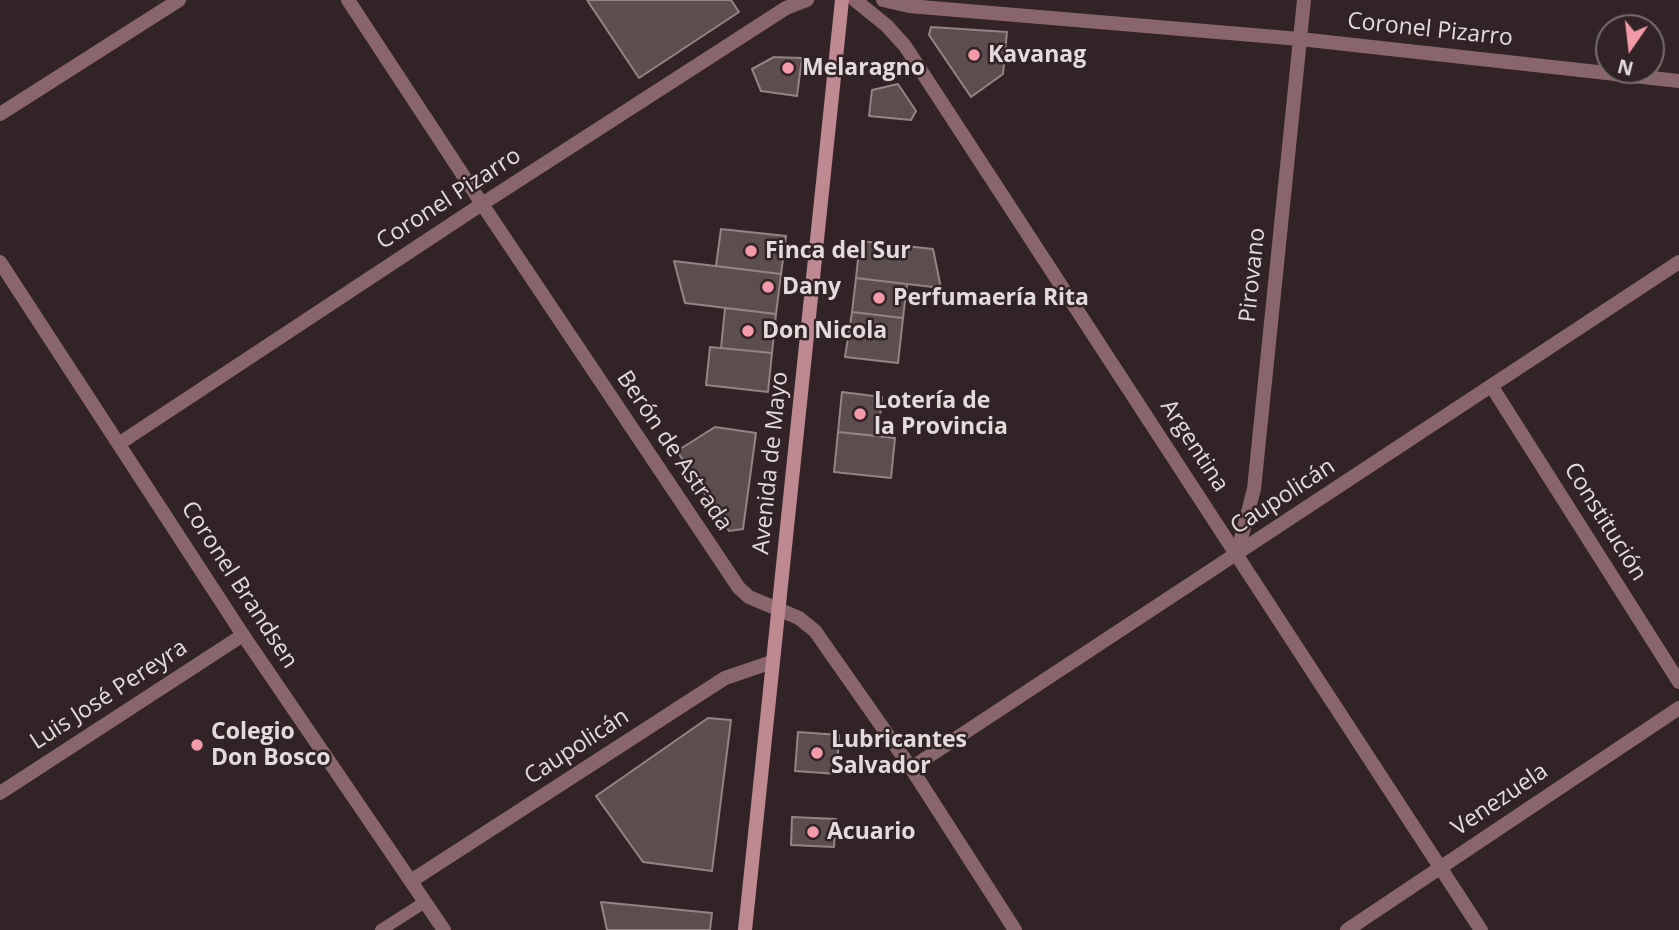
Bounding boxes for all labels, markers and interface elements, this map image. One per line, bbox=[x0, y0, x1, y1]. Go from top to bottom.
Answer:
street label: Coronel Pizarro bbox=[1346, 8, 1514, 52]
north arrow bbox=[1595, 14, 1665, 84]
place label: Kavanag bbox=[988, 41, 1086, 69]
marker: Kavanag bbox=[966, 47, 982, 63]
text: N bbox=[1615, 53, 1636, 82]
place label: Melaragno bbox=[802, 54, 925, 82]
marker: Melaragno bbox=[780, 60, 796, 76]
street label: Coronel Pizarro bbox=[372, 142, 526, 256]
street label: Pirovano bbox=[1234, 226, 1272, 324]
place label: Finca del Sur bbox=[765, 237, 911, 265]
marker: Finca del Sur bbox=[743, 243, 759, 259]
place label: Dany bbox=[782, 273, 841, 301]
marker: Dany bbox=[760, 279, 776, 295]
place label: Perfumaería Rita bbox=[893, 284, 1089, 312]
marker: Perfumaería Rita bbox=[871, 290, 887, 306]
place label: Don Nicola bbox=[762, 317, 887, 345]
marker: Don Nicola bbox=[740, 323, 756, 339]
street label: Berón de Astrada bbox=[610, 366, 738, 536]
street label: Avenida de Mayo bbox=[748, 370, 794, 556]
place label: Lotería de la Provincia bbox=[874, 387, 1008, 441]
street label: Argentina bbox=[1154, 395, 1234, 497]
marker: Lotería de la Provincia bbox=[852, 406, 868, 422]
street label: Caupolicán bbox=[1226, 453, 1340, 541]
street label: Constitución bbox=[1558, 458, 1652, 586]
street label: Coronel Brandsen bbox=[175, 496, 303, 674]
street label: Luis José Pereyra bbox=[25, 634, 193, 756]
street label: Caupolicán bbox=[520, 703, 634, 791]
place label: Colegio Don Bosco bbox=[211, 718, 331, 772]
place label: Lubricantes Salvador bbox=[831, 726, 967, 780]
marker: Colegio Don Bosco bbox=[189, 737, 205, 753]
marker: Lubricantes Salvador bbox=[809, 745, 825, 761]
street label: Venezuela bbox=[1447, 758, 1553, 842]
place label: Acuario bbox=[827, 818, 915, 846]
marker: Acuario bbox=[805, 824, 821, 840]

